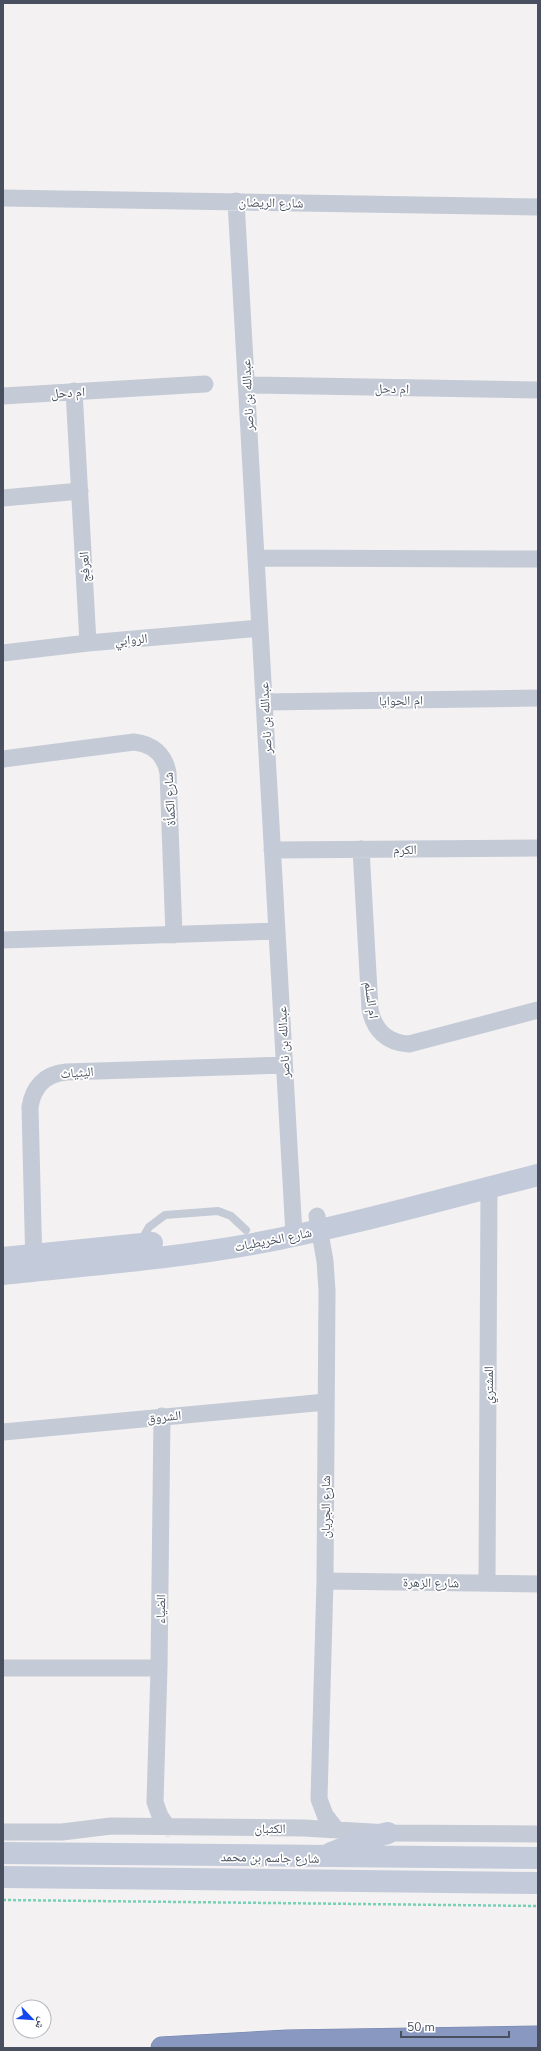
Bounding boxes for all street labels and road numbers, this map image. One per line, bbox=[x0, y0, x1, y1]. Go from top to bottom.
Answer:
street label: شارع الريضان bbox=[239, 193, 303, 213]
street label: عبدالله بن ناصر bbox=[237, 358, 259, 432]
street label: ام دحل bbox=[375, 380, 409, 398]
street label: ام دحل bbox=[51, 383, 86, 403]
street label: العرفج bbox=[75, 551, 95, 583]
street label: الروابي bbox=[114, 630, 148, 652]
street label: عبدالله بن ناصر bbox=[255, 681, 277, 755]
street label: ام الحوايا bbox=[379, 692, 423, 710]
street label: شارع الكمأة bbox=[160, 772, 180, 826]
street label: الكرم bbox=[393, 841, 417, 859]
street label: ام السلم bbox=[360, 980, 383, 1020]
street label: عبدالله بن ناصر bbox=[273, 1005, 295, 1079]
street label: اليثياث bbox=[60, 1063, 94, 1083]
street label: شارع الخريطيات bbox=[233, 1224, 313, 1256]
street label: المشتري bbox=[480, 1366, 499, 1404]
street label: الشروق bbox=[146, 1407, 182, 1427]
street label: شارع الجريان bbox=[317, 1475, 335, 1539]
street label: شارع الزهرة bbox=[403, 1574, 459, 1592]
street label: الضياء bbox=[152, 1594, 170, 1624]
street label: الكثبان bbox=[254, 1820, 286, 1838]
street label: شارع جاسم بن محمد bbox=[220, 1848, 320, 1868]

